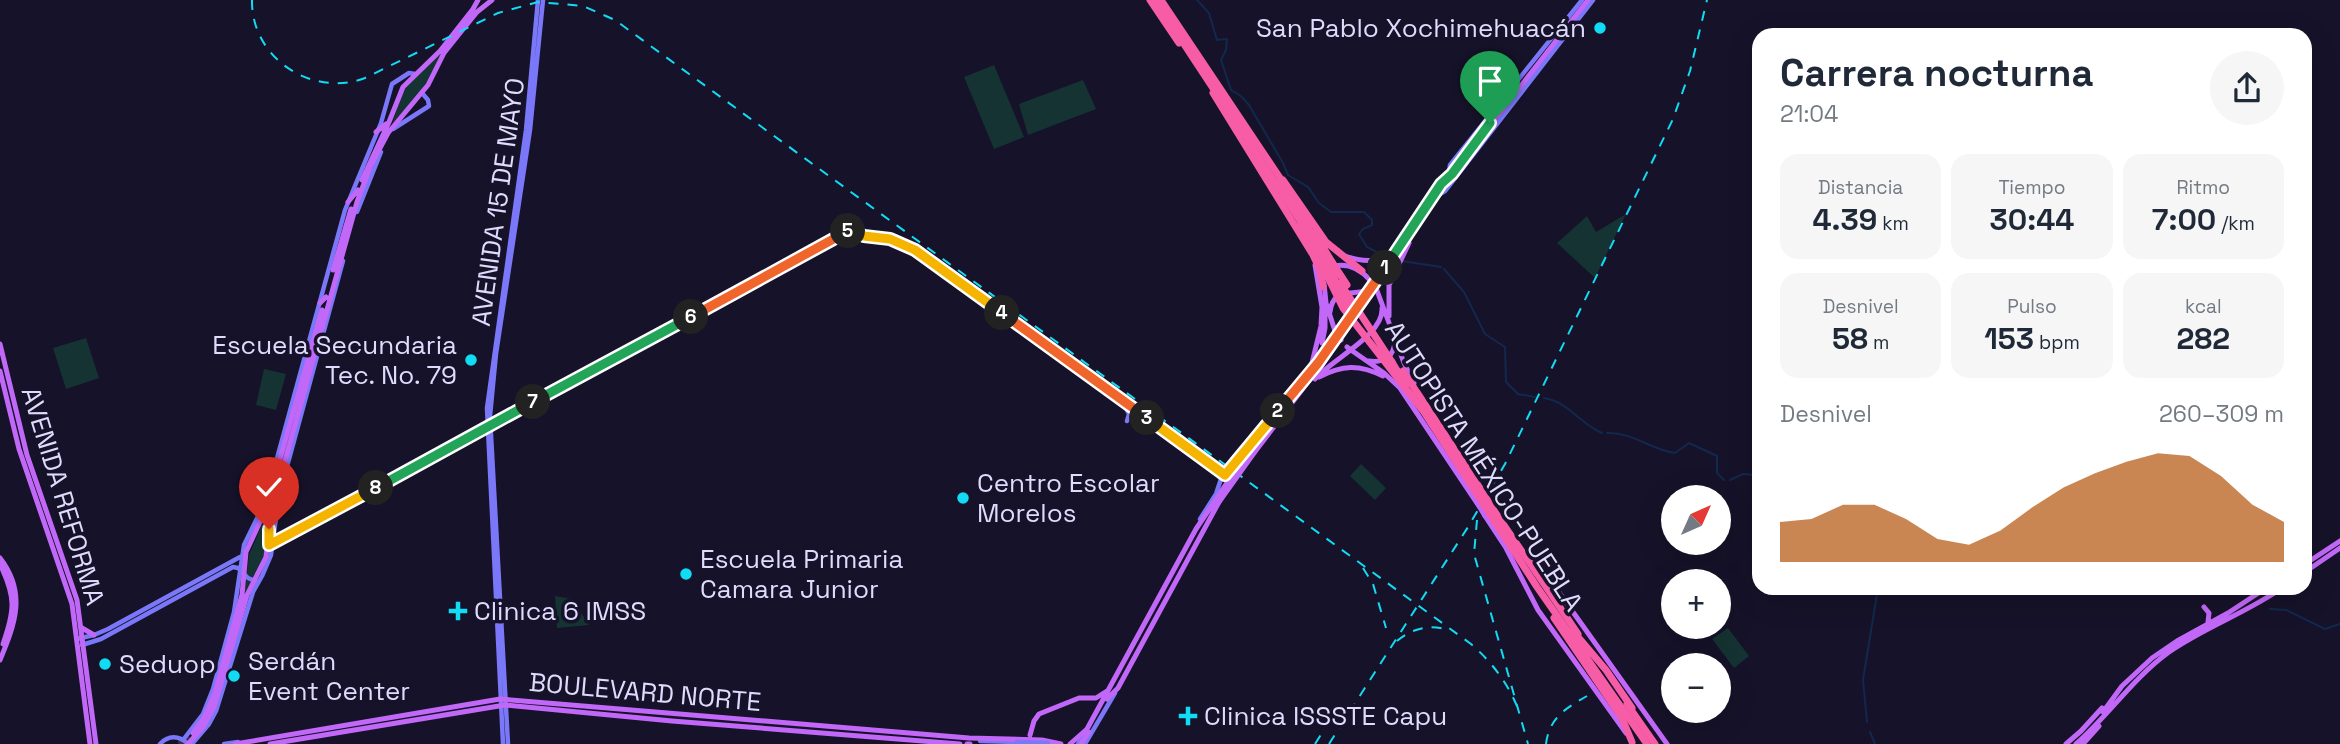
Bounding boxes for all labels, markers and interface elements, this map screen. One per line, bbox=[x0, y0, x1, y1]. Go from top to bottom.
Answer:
place label: San Pablo Xochimehuacán bbox=[1256, 11, 1586, 45]
marker: San Pablo Xochimehuacán bbox=[1592, 20, 1608, 36]
text: Carrera nocturna bbox=[1780, 49, 2093, 97]
pin bbox=[1460, 51, 1520, 123]
button: share bbox=[2210, 51, 2284, 125]
icon: arrive bbox=[1471, 62, 1509, 100]
street label: AVENIDA 15 DE MAYO bbox=[464, 76, 532, 328]
text: 21:04 bbox=[1780, 99, 1838, 129]
text: Distancia bbox=[1818, 175, 1903, 200]
text: Tiempo bbox=[1998, 175, 2066, 200]
text: Ritmo bbox=[2177, 175, 2230, 200]
text: 4.39 bbox=[1813, 200, 1877, 239]
text: 30:44 bbox=[1990, 200, 2074, 239]
text: 7:00 bbox=[2152, 200, 2216, 239]
text: km bbox=[1877, 211, 1909, 236]
text: /km bbox=[2216, 211, 2255, 236]
pin: 5 bbox=[830, 214, 866, 248]
text: 5 bbox=[842, 218, 853, 243]
pin: 1 bbox=[1368, 250, 1402, 286]
text: 1 bbox=[1380, 255, 1389, 280]
text: Desnivel bbox=[1823, 294, 1899, 319]
text: Pulso bbox=[2007, 294, 2057, 319]
text: kcal bbox=[2185, 294, 2222, 319]
pin: 4 bbox=[984, 296, 1020, 330]
pin: 6 bbox=[674, 300, 708, 334]
text: 4 bbox=[995, 300, 1008, 325]
text: 6 bbox=[685, 304, 696, 329]
street label: AUTOPISTA MÉXICO-PUEBLA bbox=[1377, 314, 1591, 618]
text: 58 bbox=[1832, 319, 1868, 358]
text: 153 bbox=[1984, 319, 2034, 358]
text: 282 bbox=[2177, 319, 2230, 358]
place label: Escuela Secundaria Tec. No. 79 bbox=[212, 328, 457, 392]
text: m bbox=[1868, 330, 1889, 355]
text: bpm bbox=[2034, 330, 2080, 355]
marker: Escuela Secundaria Tec. No. 79 bbox=[463, 352, 479, 368]
street label: AVENIDA REFORMA bbox=[14, 383, 112, 609]
pin: 7 bbox=[516, 384, 550, 420]
text: 7 bbox=[527, 389, 538, 414]
pin: 2 bbox=[1260, 394, 1296, 428]
text: 2 bbox=[1272, 398, 1283, 423]
text: Desnivel bbox=[1780, 399, 1872, 429]
text: 260–309 m bbox=[2159, 399, 2284, 429]
pin: 3 bbox=[1130, 400, 1164, 436]
text: 3 bbox=[1141, 405, 1152, 430]
pin bbox=[239, 457, 299, 529]
place label: Centro Escolar Morelos bbox=[977, 466, 1160, 530]
icon: check bbox=[250, 468, 288, 506]
pin: 8 bbox=[358, 470, 394, 505]
text: 8 bbox=[370, 475, 381, 500]
north arrow bbox=[1661, 485, 1731, 555]
map controls bbox=[1661, 485, 1731, 723]
marker: Centro Escolar Morelos bbox=[955, 490, 971, 506]
place label: Escuela Primaria Camara Junior bbox=[700, 542, 903, 606]
marker: Escuela Primaria Camara Junior bbox=[678, 566, 694, 582]
button: + bbox=[1661, 569, 1731, 639]
place label: Clinica 6 IMSS bbox=[474, 594, 646, 628]
marker: Clinica 6 IMSS bbox=[448, 601, 468, 621]
place label: Serdán Event Center bbox=[248, 644, 410, 708]
place label: Seduop bbox=[119, 647, 216, 681]
button: − bbox=[1661, 653, 1731, 723]
marker: Seduop bbox=[97, 656, 113, 672]
street label: BOULEVARD NORTE bbox=[528, 665, 762, 719]
marker: Serdán Event Center bbox=[226, 668, 242, 684]
place label: Clinica ISSSTE Capu bbox=[1204, 699, 1447, 733]
marker: Clinica ISSSTE Capu bbox=[1178, 706, 1198, 726]

